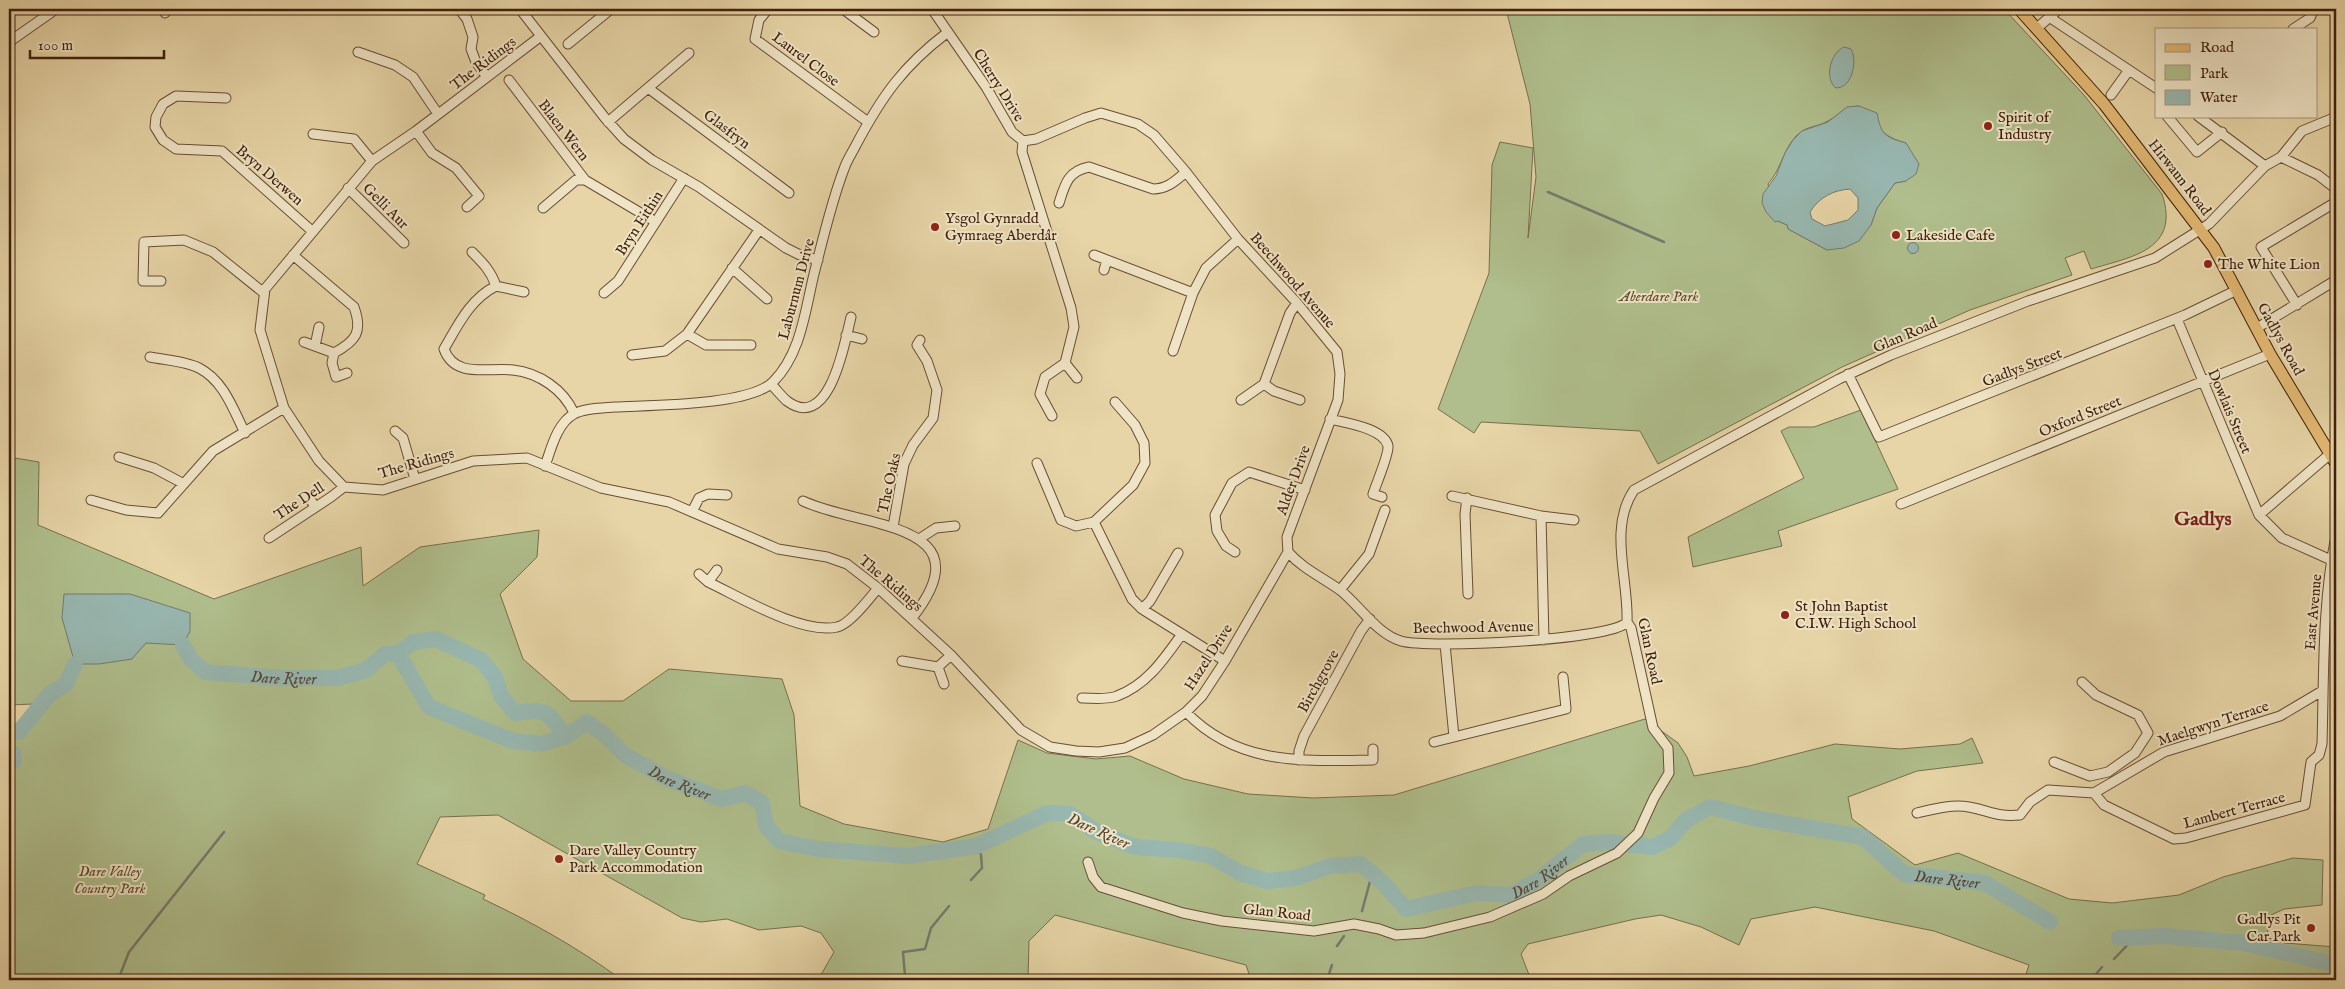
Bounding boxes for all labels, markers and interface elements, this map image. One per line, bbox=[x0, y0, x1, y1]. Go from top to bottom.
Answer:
scale bar bbox=[30, 28, 164, 60]
street label: Laurel Close bbox=[768, 28, 843, 91]
legend bbox=[2155, 28, 2318, 118]
street label: The Ridings bbox=[447, 32, 520, 94]
text: 100 m bbox=[38, 36, 74, 55]
text: Road bbox=[2200, 38, 2235, 57]
street label: Cherry Drive bbox=[969, 45, 1028, 125]
text: Park bbox=[2200, 64, 2230, 83]
text: Water bbox=[2200, 88, 2238, 107]
street label: Blaen Wern bbox=[534, 96, 593, 165]
street label: Glasfryn bbox=[699, 106, 754, 153]
place label: Spirit of Industry bbox=[1998, 108, 2052, 144]
marker: Spirit of Industry bbox=[1982, 120, 1994, 132]
street label: Hirwaun Road bbox=[2144, 135, 2216, 220]
street label: Bryn Derwen bbox=[232, 141, 307, 210]
street label: Gelli Aur bbox=[359, 179, 413, 234]
street label: Bryn Eithin bbox=[611, 187, 667, 259]
place label: Ysgol Gynradd Gymraeg Aberdâr bbox=[945, 209, 1057, 245]
marker: Ysgol Gynradd Gymraeg Aberdâr bbox=[929, 221, 941, 233]
place label: Lakeside Cafe bbox=[1906, 226, 1995, 245]
street label: Beechwood Avenue bbox=[1246, 228, 1340, 332]
marker: Lakeside Cafe bbox=[1890, 229, 1902, 241]
street label: Laburnum Drive bbox=[774, 236, 819, 342]
place label: The White Lion bbox=[2218, 255, 2320, 274]
marker: The White Lion bbox=[2202, 258, 2214, 270]
park label: Aberdare Park bbox=[1618, 287, 1698, 306]
street label: Gadlys Road bbox=[2253, 300, 2309, 380]
street label: Glan Road bbox=[1870, 313, 1941, 357]
street label: Gadlys Street bbox=[1980, 344, 2065, 391]
street label: Dowlais Street bbox=[2203, 366, 2256, 456]
street label: Oxford Street bbox=[2036, 391, 2124, 442]
street label: Alder Drive bbox=[1272, 443, 1315, 519]
street label: The Ridings bbox=[376, 444, 456, 483]
street label: The Oaks bbox=[873, 451, 906, 515]
street label: The Dell bbox=[271, 478, 329, 525]
district label: Gadlys bbox=[2174, 507, 2232, 532]
street label: The Ridings bbox=[855, 551, 927, 616]
street label: East Avenue bbox=[2301, 573, 2326, 651]
place label: St John Baptist C.I.W. High School bbox=[1795, 597, 1917, 633]
marker: St John Baptist C.I.W. High School bbox=[1779, 609, 1791, 621]
street label: Glan Road bbox=[1633, 616, 1666, 687]
street label: Beechwood Avenue bbox=[1412, 617, 1534, 638]
street label: Hazel Drive bbox=[1180, 620, 1237, 694]
street label: Birchgrove bbox=[1293, 646, 1344, 716]
water label: Dare River bbox=[250, 668, 318, 690]
street label: Maelgwyn Terrace bbox=[2155, 697, 2271, 750]
water label: Dare River bbox=[644, 762, 715, 806]
street label: Lambert Terrace bbox=[2181, 788, 2287, 833]
water label: Dare River bbox=[1064, 809, 1134, 855]
place label: Dare Valley Country Park Accommodation bbox=[569, 841, 703, 877]
water label: Dare River bbox=[1508, 850, 1575, 905]
marker: Dare Valley Country Park Accommodation bbox=[553, 853, 565, 865]
park label: Dare Valley Country Park bbox=[74, 862, 146, 898]
water label: Dare River bbox=[1913, 867, 1982, 895]
street label: Glan Road bbox=[1242, 900, 1313, 926]
place label: Gadlys Pit Car Park bbox=[2237, 910, 2302, 946]
marker: Gadlys Pit Car Park bbox=[2305, 922, 2317, 934]

